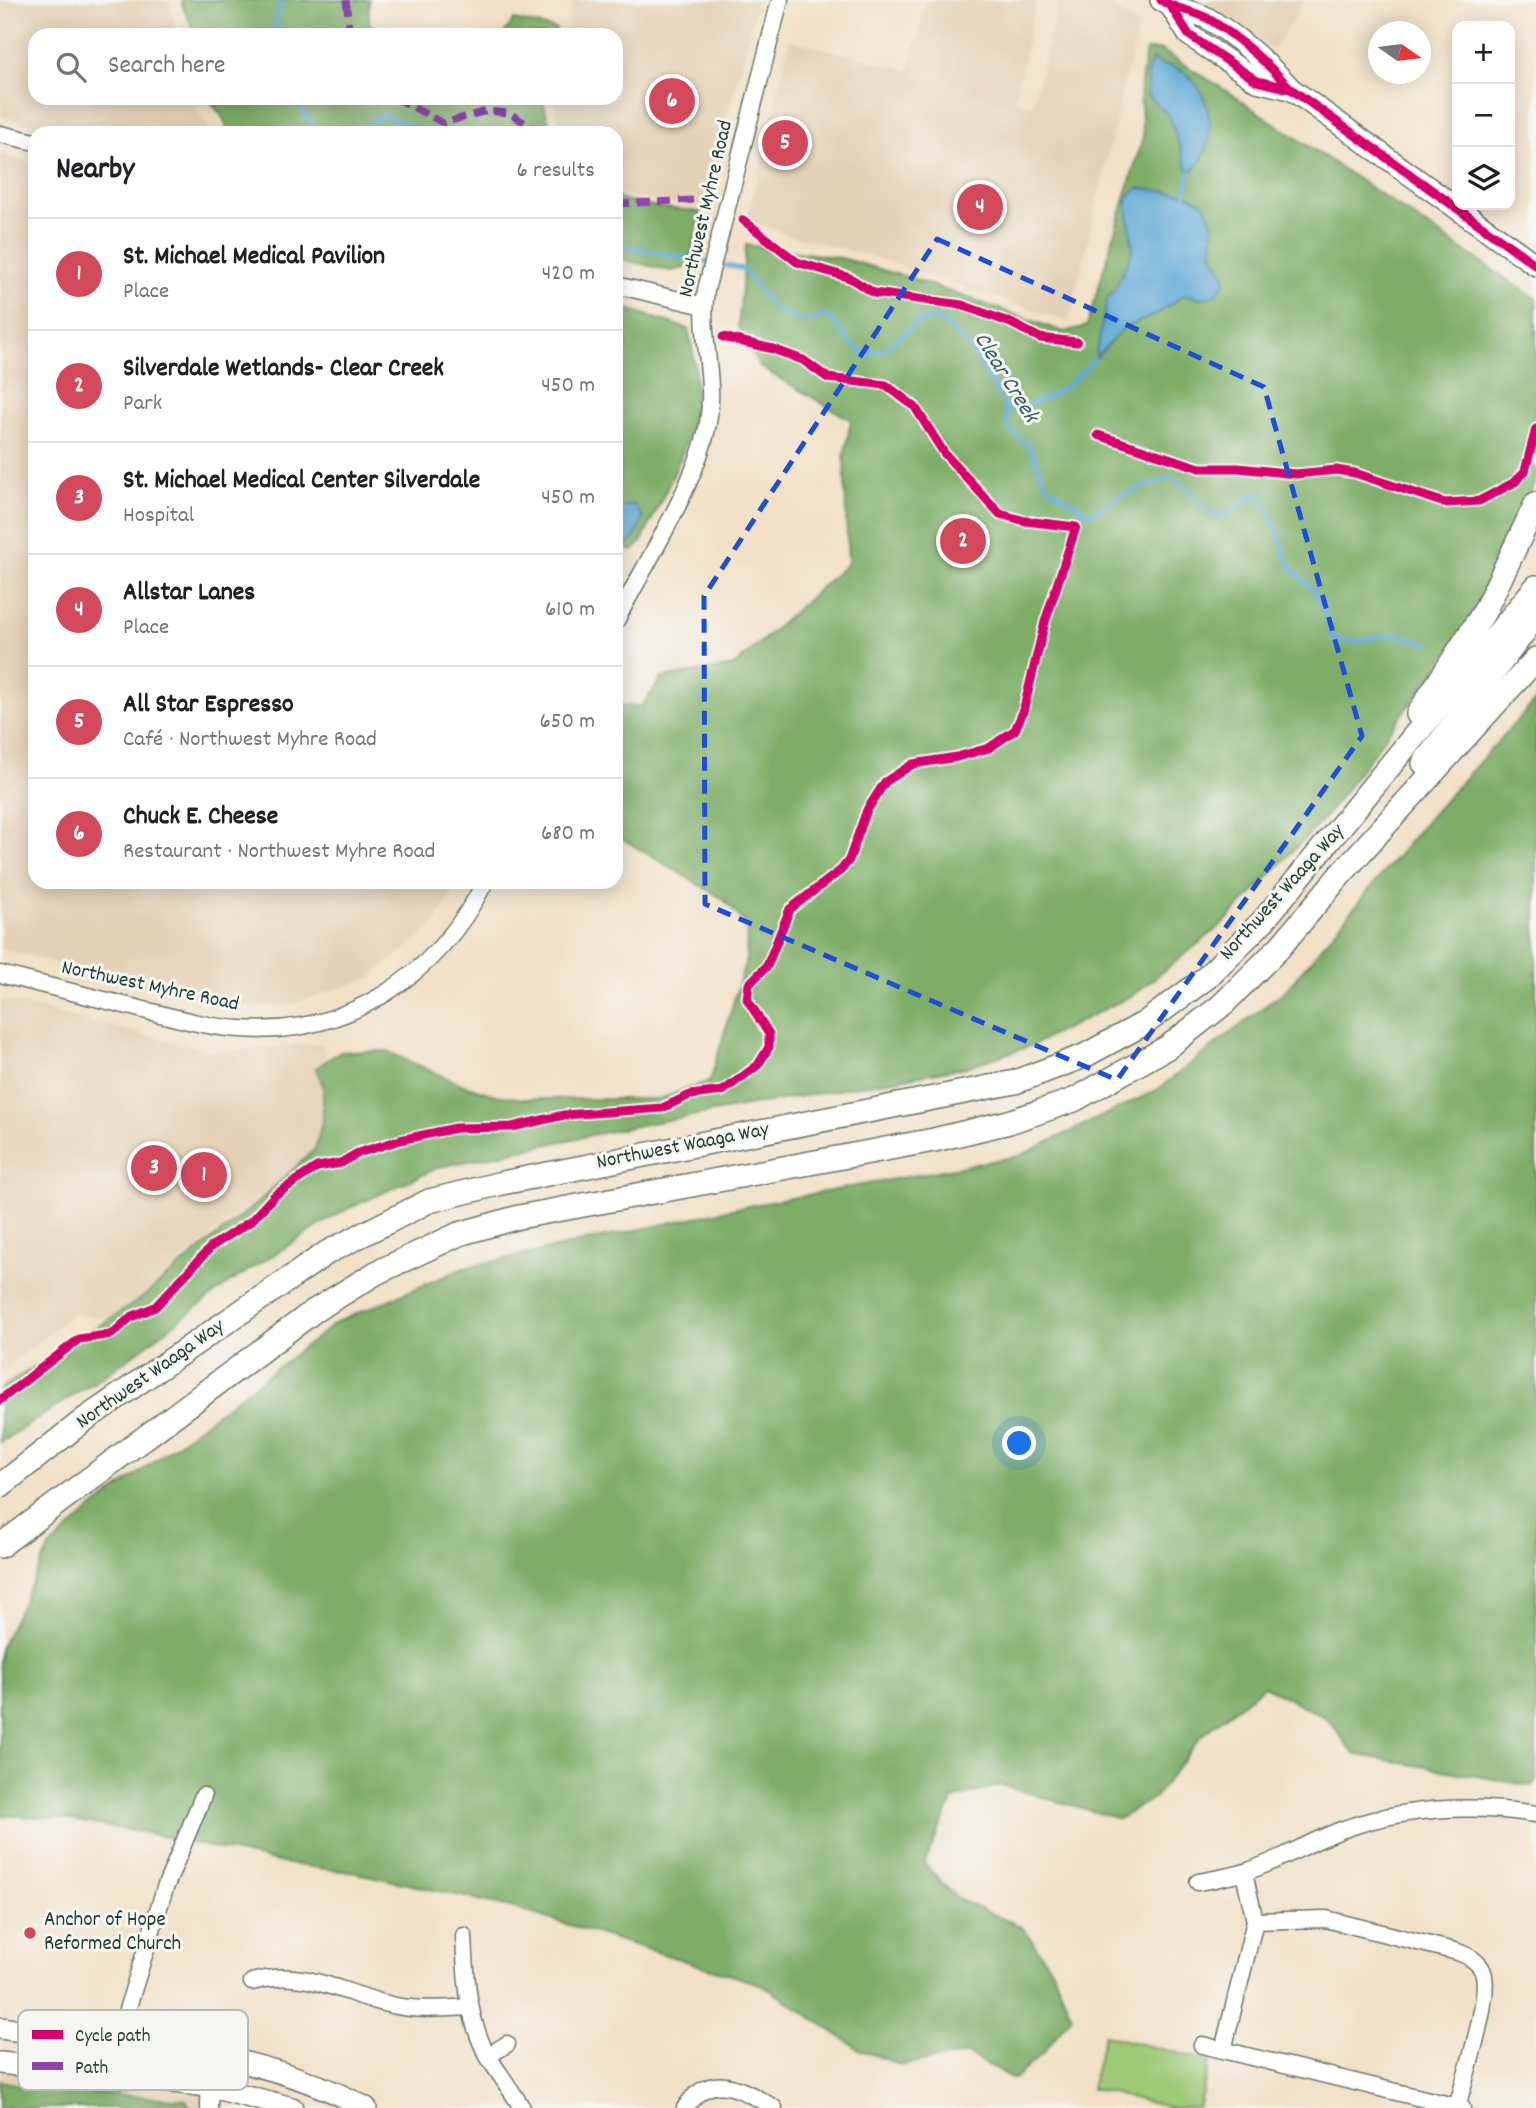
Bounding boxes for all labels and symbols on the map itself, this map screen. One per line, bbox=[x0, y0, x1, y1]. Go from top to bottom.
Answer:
north arrow bbox=[1368, 21, 1431, 84]
pin: 6 bbox=[649, 75, 695, 127]
pin: 5 bbox=[762, 117, 808, 169]
street label: Northwest Myhre Road bbox=[672, 118, 742, 300]
pin: 4 bbox=[957, 181, 1003, 233]
water label: Clear Creek bbox=[964, 326, 1047, 432]
pin: 2 bbox=[940, 515, 986, 567]
street label: Northwest Waaga Way bbox=[1213, 818, 1353, 968]
street label: Northwest Myhre Road bbox=[59, 954, 241, 1020]
street label: Northwest Waaga Way bbox=[594, 1115, 772, 1178]
pin: 3 bbox=[131, 1142, 177, 1194]
pin: 1 bbox=[181, 1149, 227, 1201]
street label: Northwest Waaga Way bbox=[71, 1312, 232, 1437]
your location bbox=[1002, 1426, 1036, 1460]
place label: Anchor of Hope Reformed Church bbox=[44, 1906, 181, 1960]
marker: Anchor of Hope Reformed Church bbox=[22, 1925, 38, 1941]
legend bbox=[18, 2010, 248, 2090]
text: Cycle path bbox=[75, 2024, 150, 2051]
text: Path bbox=[75, 2056, 108, 2083]

